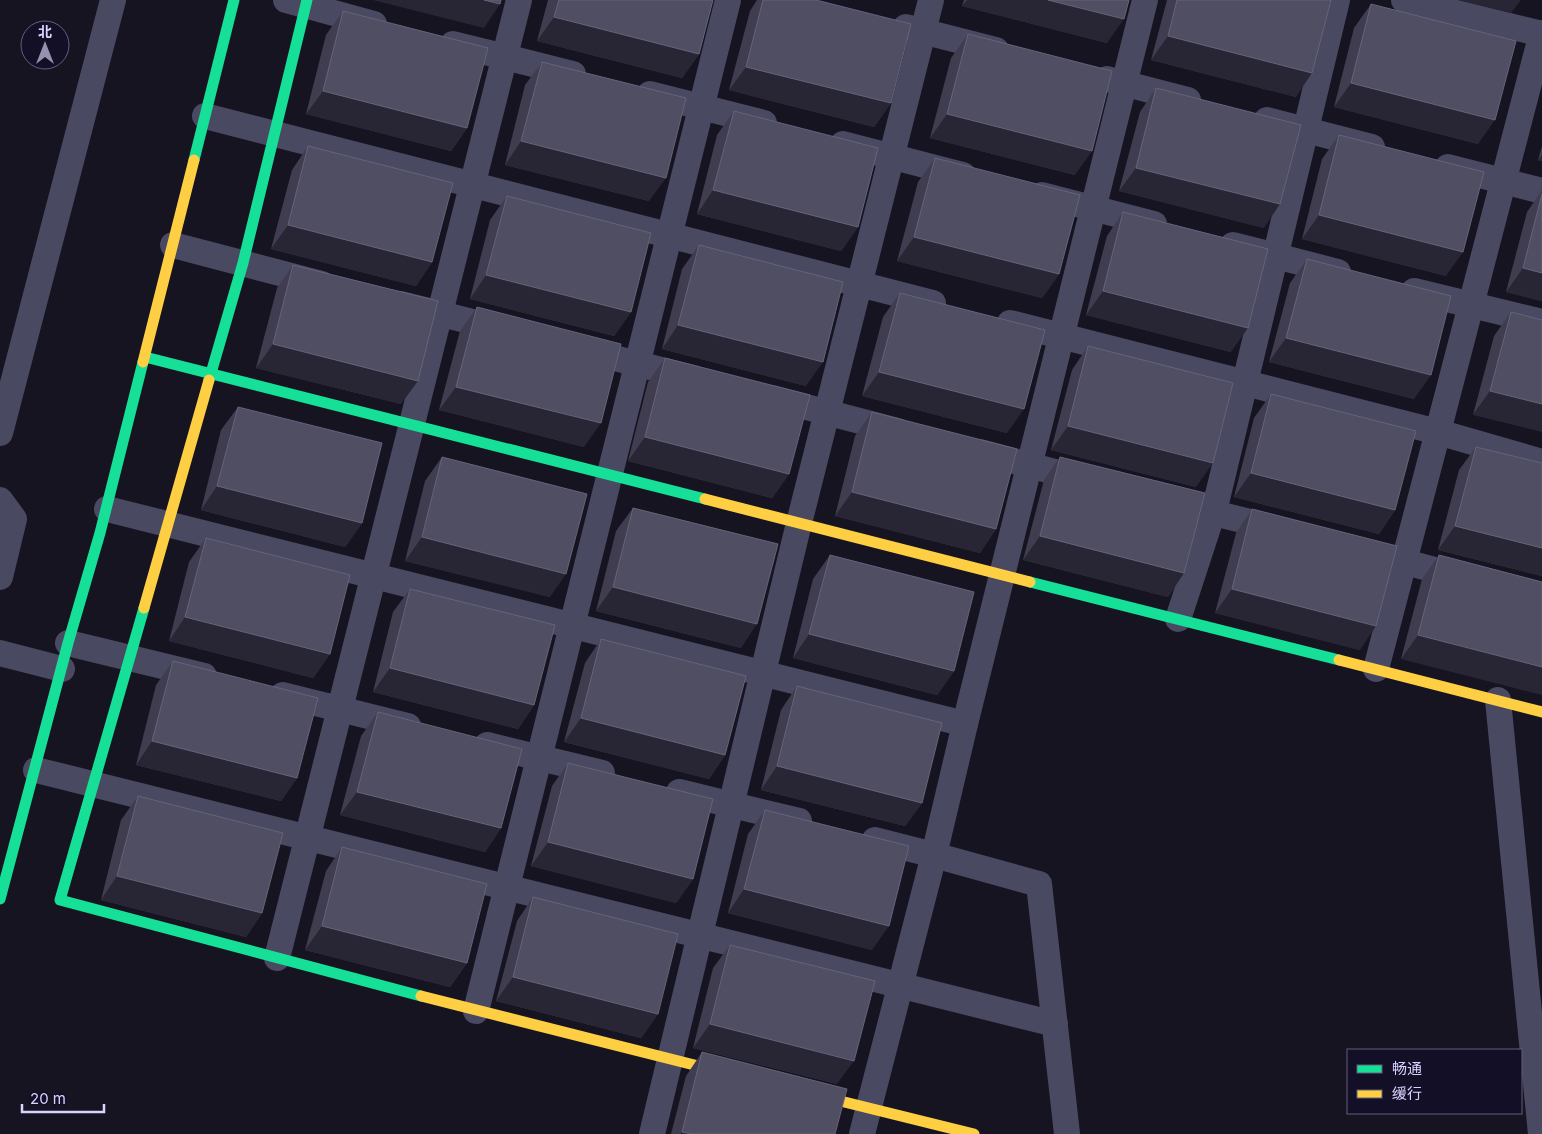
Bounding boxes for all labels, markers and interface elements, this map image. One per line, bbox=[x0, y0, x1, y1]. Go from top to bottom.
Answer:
north arrow bbox=[20, 20, 70, 70]
text: 北 bbox=[38, 23, 52, 40]
legend bbox=[1347, 1049, 1522, 1114]
text: 畅通 bbox=[1392, 1059, 1422, 1078]
scale bar bbox=[22, 1082, 105, 1114]
text: 缓行 bbox=[1392, 1084, 1422, 1103]
text: 20 m bbox=[30, 1089, 66, 1108]

